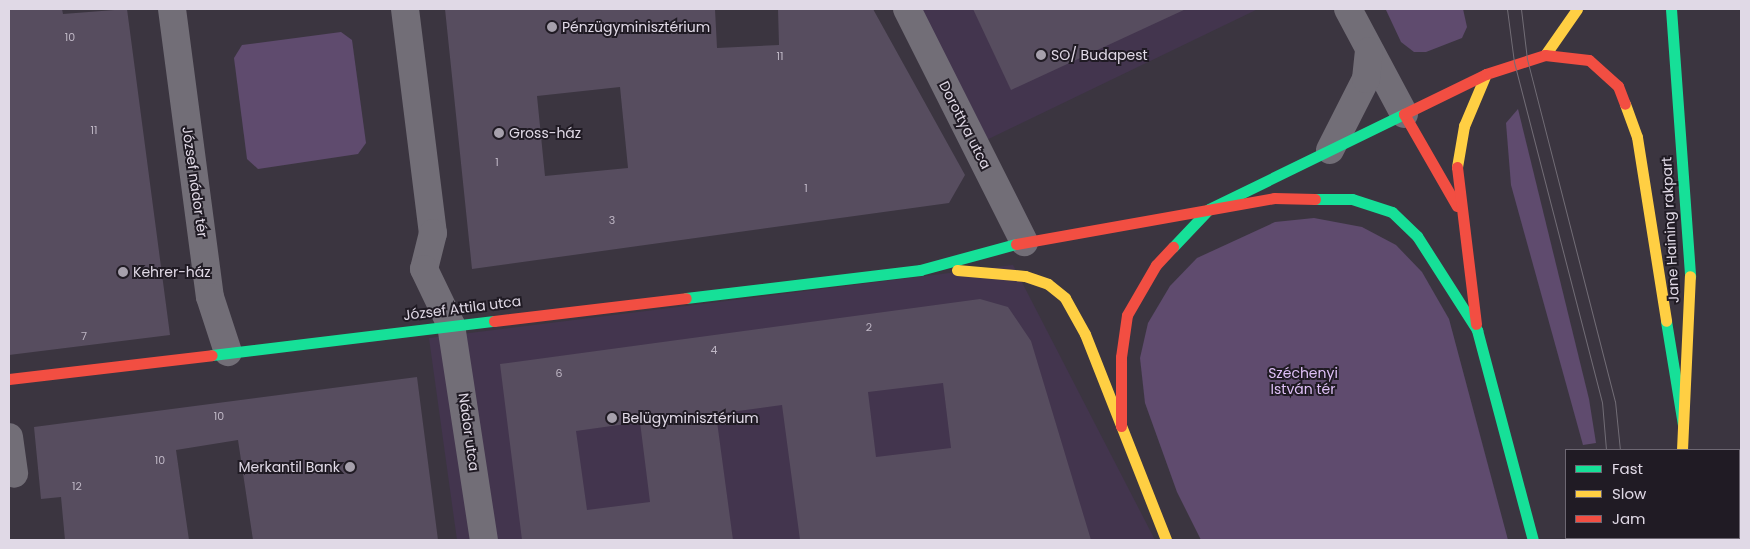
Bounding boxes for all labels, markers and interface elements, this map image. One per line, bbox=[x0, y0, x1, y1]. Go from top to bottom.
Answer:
place label: Pénzügyminisztérium bbox=[562, 19, 710, 35]
marker: Pénzügyminisztérium bbox=[546, 21, 558, 33]
house number: 10 bbox=[65, 30, 75, 44]
place label: SO/ Budapest bbox=[1051, 47, 1148, 63]
house number: 11 bbox=[776, 49, 784, 63]
marker: SO/ Budapest bbox=[1035, 49, 1047, 61]
street label: Dorottya utca bbox=[936, 78, 994, 172]
house number: 11 bbox=[90, 123, 98, 137]
street label: József nádor tér bbox=[179, 125, 211, 239]
place label: Gross-ház bbox=[509, 125, 581, 141]
marker: Gross-ház bbox=[493, 127, 505, 139]
house number: 1 bbox=[495, 155, 499, 169]
street label: Jane Haining rakpart bbox=[1658, 156, 1682, 304]
house number: 1 bbox=[804, 181, 808, 195]
house number: 3 bbox=[609, 213, 615, 227]
place label: Kehrer-ház bbox=[133, 264, 211, 280]
marker: Kehrer-ház bbox=[117, 266, 129, 278]
street label: József Attila utca bbox=[402, 292, 522, 324]
house number: 2 bbox=[866, 320, 872, 334]
house number: 7 bbox=[81, 329, 87, 343]
house number: 4 bbox=[711, 343, 717, 357]
park label: Széchenyi István tér bbox=[1268, 365, 1338, 398]
house number: 6 bbox=[556, 366, 562, 380]
street label: Nádor utca bbox=[455, 392, 483, 472]
house number: 10 bbox=[214, 409, 224, 423]
place label: Belügyminisztérium bbox=[622, 410, 759, 426]
marker: Belügyminisztérium bbox=[606, 412, 618, 424]
legend bbox=[1565, 449, 1740, 539]
house number: 10 bbox=[155, 453, 165, 467]
text: Fast bbox=[1612, 458, 1643, 479]
place label: Merkantil Bank bbox=[238, 459, 340, 475]
marker: Merkantil Bank bbox=[344, 461, 356, 473]
house number: 12 bbox=[72, 479, 82, 493]
text: Slow bbox=[1612, 483, 1646, 504]
text: Jam bbox=[1612, 508, 1646, 529]

